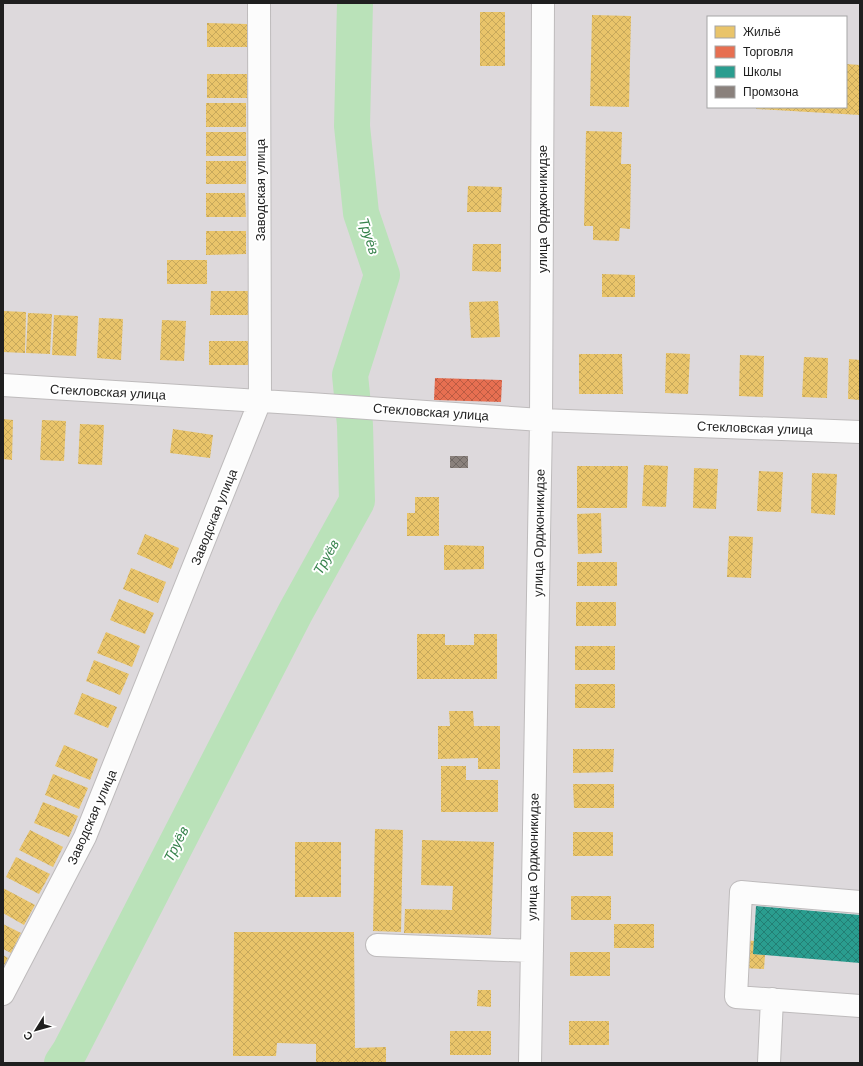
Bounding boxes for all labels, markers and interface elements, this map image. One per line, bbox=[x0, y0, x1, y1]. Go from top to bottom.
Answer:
legend bbox=[707, 16, 847, 108]
text: Жильё bbox=[743, 25, 781, 39]
text: Торговля bbox=[743, 45, 793, 59]
text: Школы bbox=[743, 65, 781, 79]
text: Промзона bbox=[743, 85, 799, 99]
street label: Заводская улица bbox=[253, 138, 268, 241]
street label: улица Орджоникидзе bbox=[535, 145, 550, 273]
water label: Труёв bbox=[356, 216, 382, 256]
street label: Стекловская улица bbox=[50, 381, 167, 403]
street label: Стекловская улица bbox=[373, 400, 490, 424]
street label: Стекловская улица bbox=[697, 418, 814, 438]
street label: Заводская улица bbox=[188, 466, 240, 567]
street label: улица Орджоникидзе bbox=[530, 469, 548, 597]
water label: Труёв bbox=[310, 537, 342, 577]
street label: Заводская улица bbox=[64, 766, 120, 867]
street label: улица Орджоникидзе bbox=[524, 793, 542, 921]
water label: Труёв bbox=[160, 824, 192, 864]
north arrow bbox=[16, 1010, 56, 1050]
text: С bbox=[21, 1029, 35, 1043]

